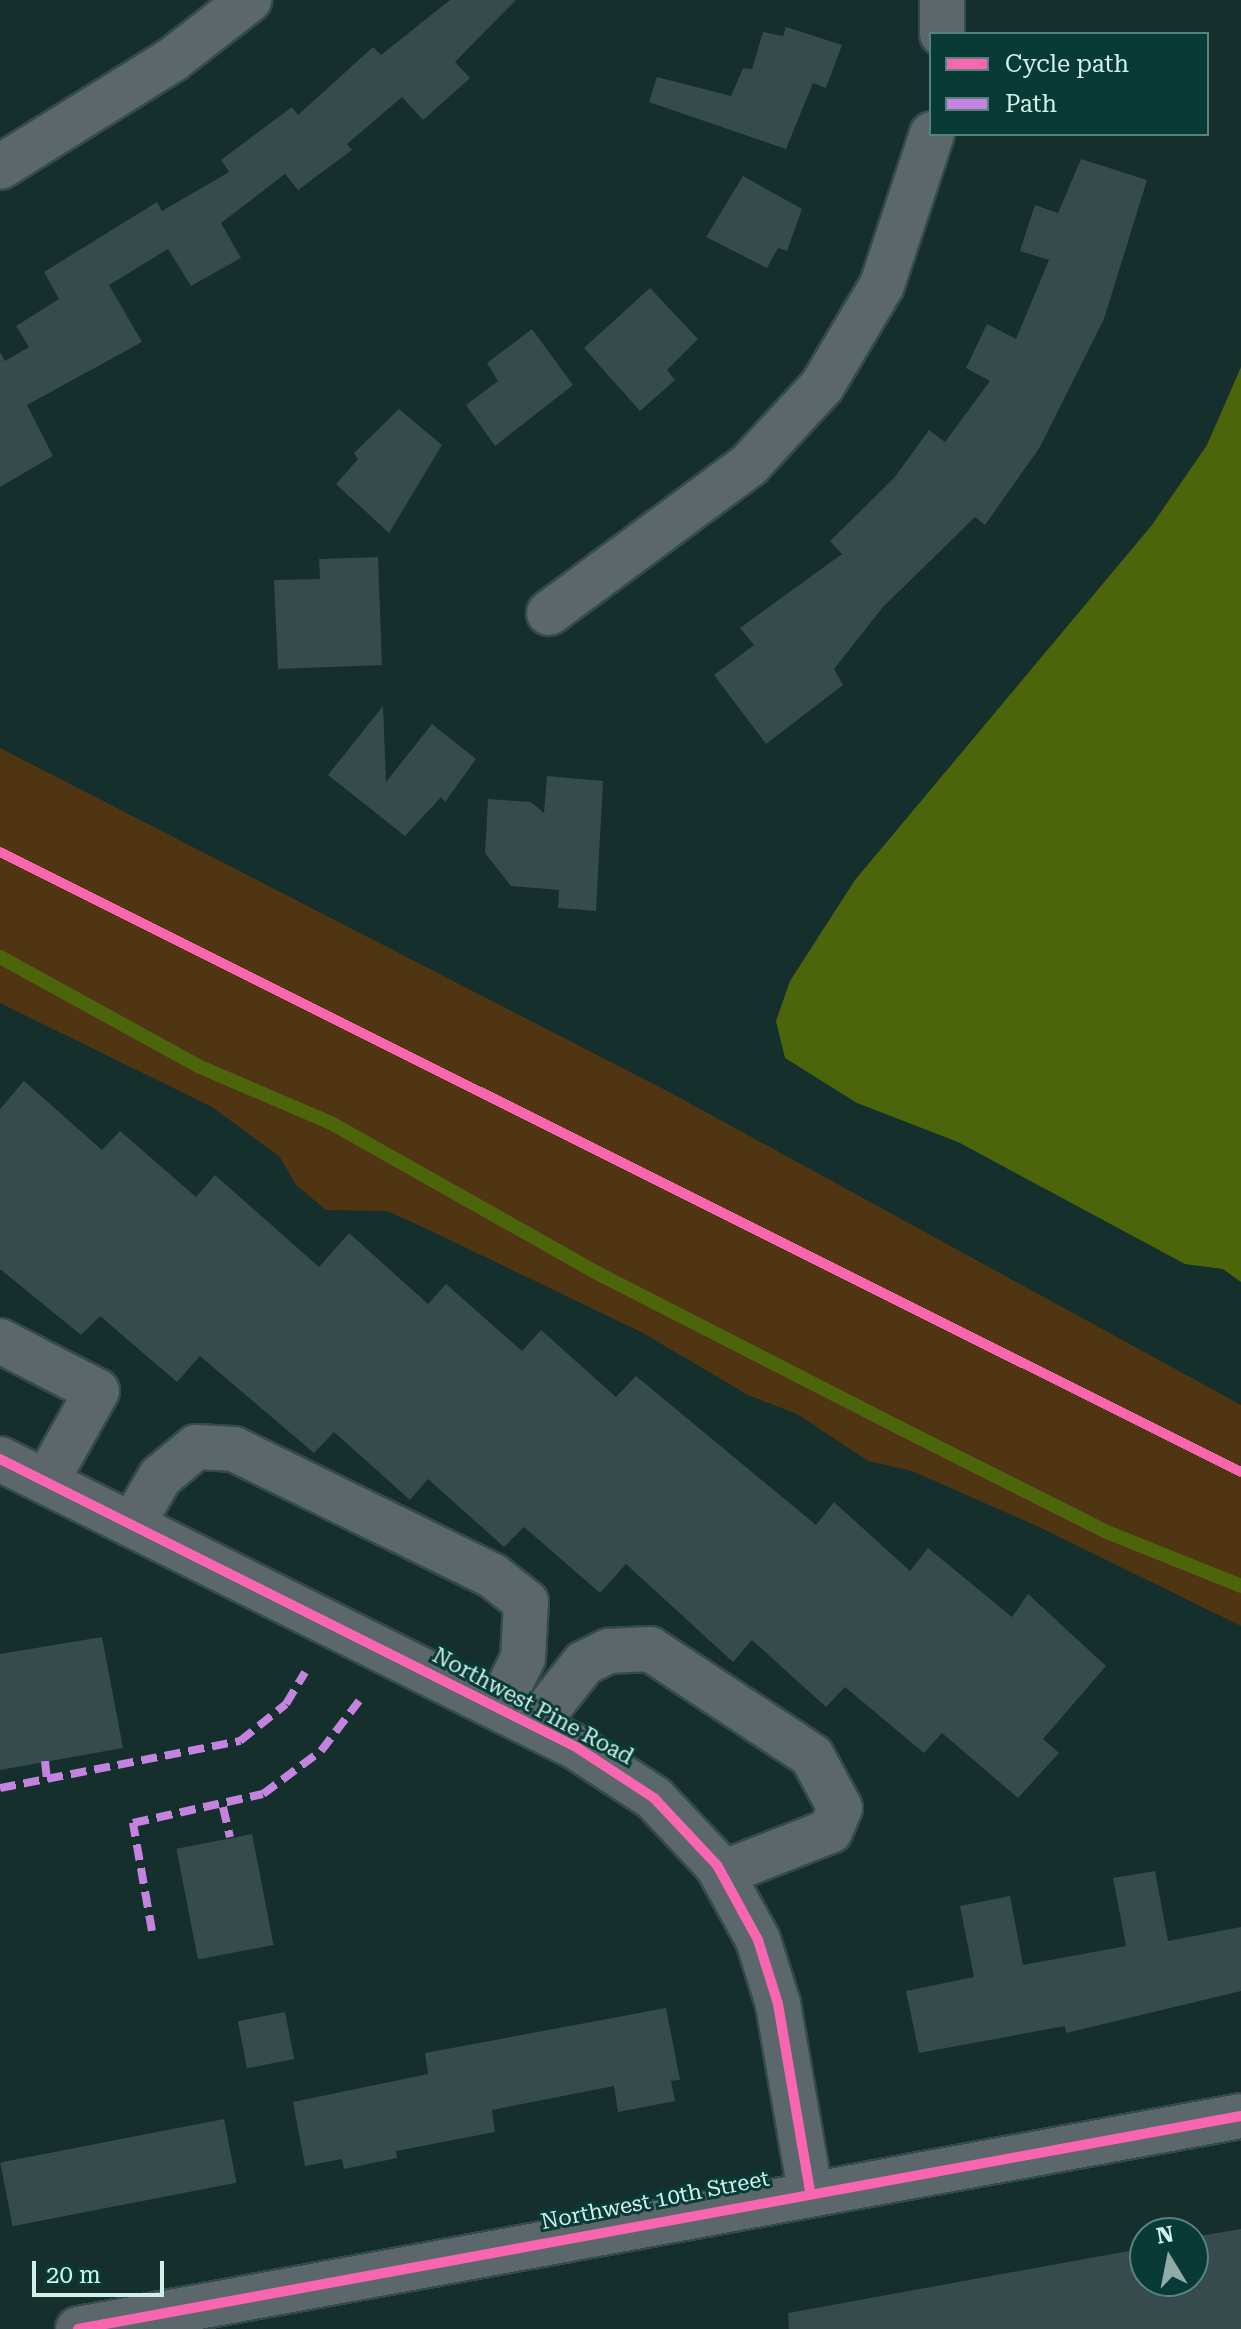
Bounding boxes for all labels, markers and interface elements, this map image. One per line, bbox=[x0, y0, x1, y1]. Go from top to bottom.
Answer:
legend bbox=[929, 32, 1209, 136]
text: Cycle path bbox=[1005, 50, 1129, 78]
text: Path bbox=[1005, 90, 1057, 118]
street label: Northwest Pine Road bbox=[428, 1642, 638, 1770]
street label: Northwest 10th Street bbox=[538, 2165, 772, 2235]
north arrow bbox=[1129, 2217, 1209, 2297]
text: N bbox=[1155, 2221, 1176, 2249]
scale bar bbox=[36, 2245, 168, 2295]
text: 20 m bbox=[46, 2261, 101, 2289]

